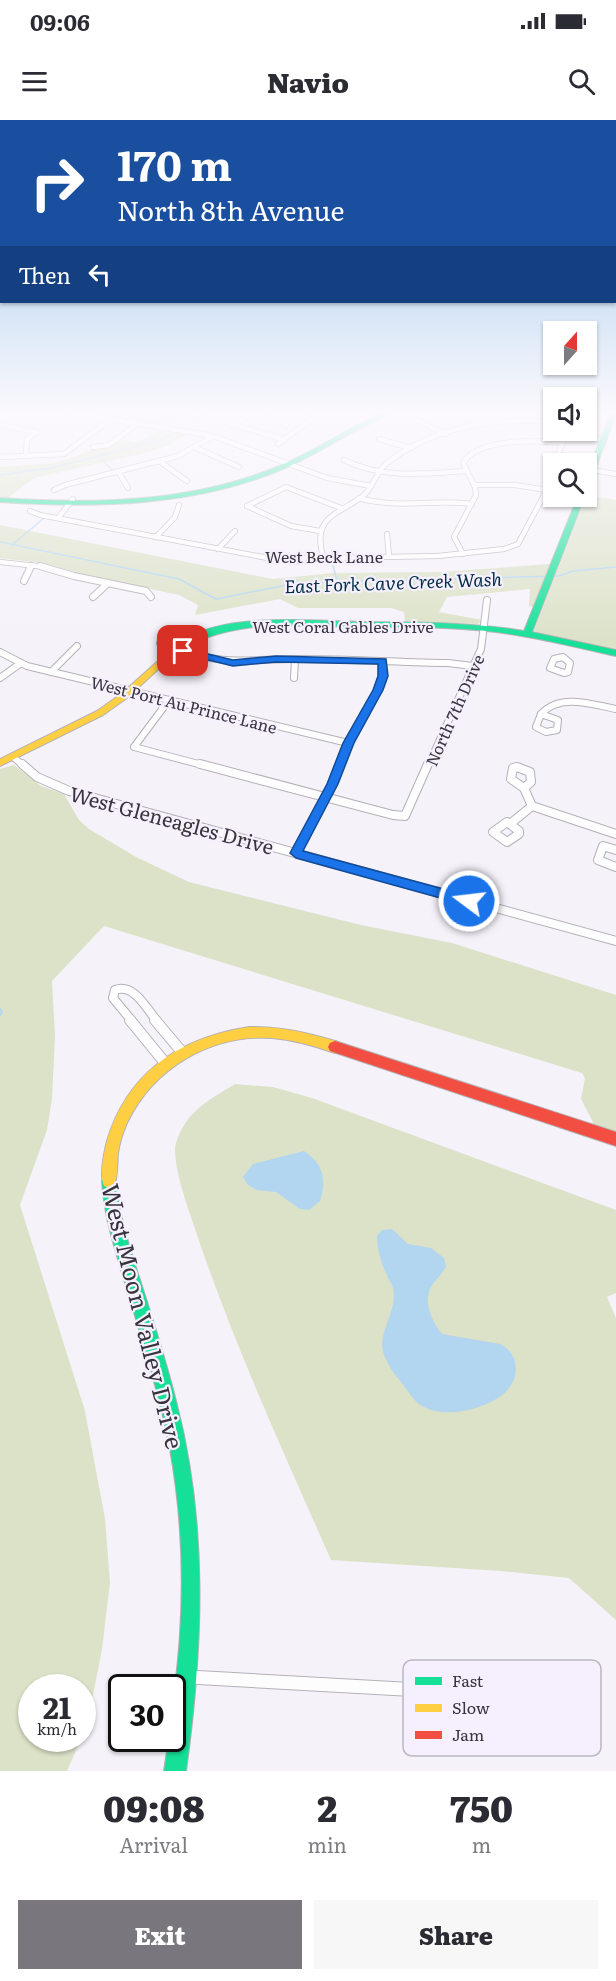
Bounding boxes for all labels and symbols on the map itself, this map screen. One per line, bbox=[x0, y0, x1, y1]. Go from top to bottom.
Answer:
north arrow bbox=[543, 321, 597, 375]
street label: West Beck Lane bbox=[265, 544, 383, 568]
water label: East Fork Cave Creek Wash bbox=[284, 565, 503, 599]
street label: West Coral Gables Drive bbox=[252, 614, 434, 638]
pin bbox=[157, 625, 208, 676]
street label: North 7th Drive bbox=[419, 650, 489, 770]
street label: West Port Au Prince Lane bbox=[88, 669, 280, 739]
street label: West Gleneagles Drive bbox=[67, 777, 277, 861]
position arrow bbox=[437, 869, 501, 933]
street label: West Moon Valley Drive bbox=[94, 1180, 194, 1452]
legend bbox=[403, 1660, 601, 1756]
text: Fast bbox=[452, 1668, 484, 1692]
speed limit sign: 30 bbox=[108, 1674, 186, 1752]
text: Slow bbox=[452, 1695, 490, 1719]
text: Jam bbox=[452, 1722, 485, 1746]

